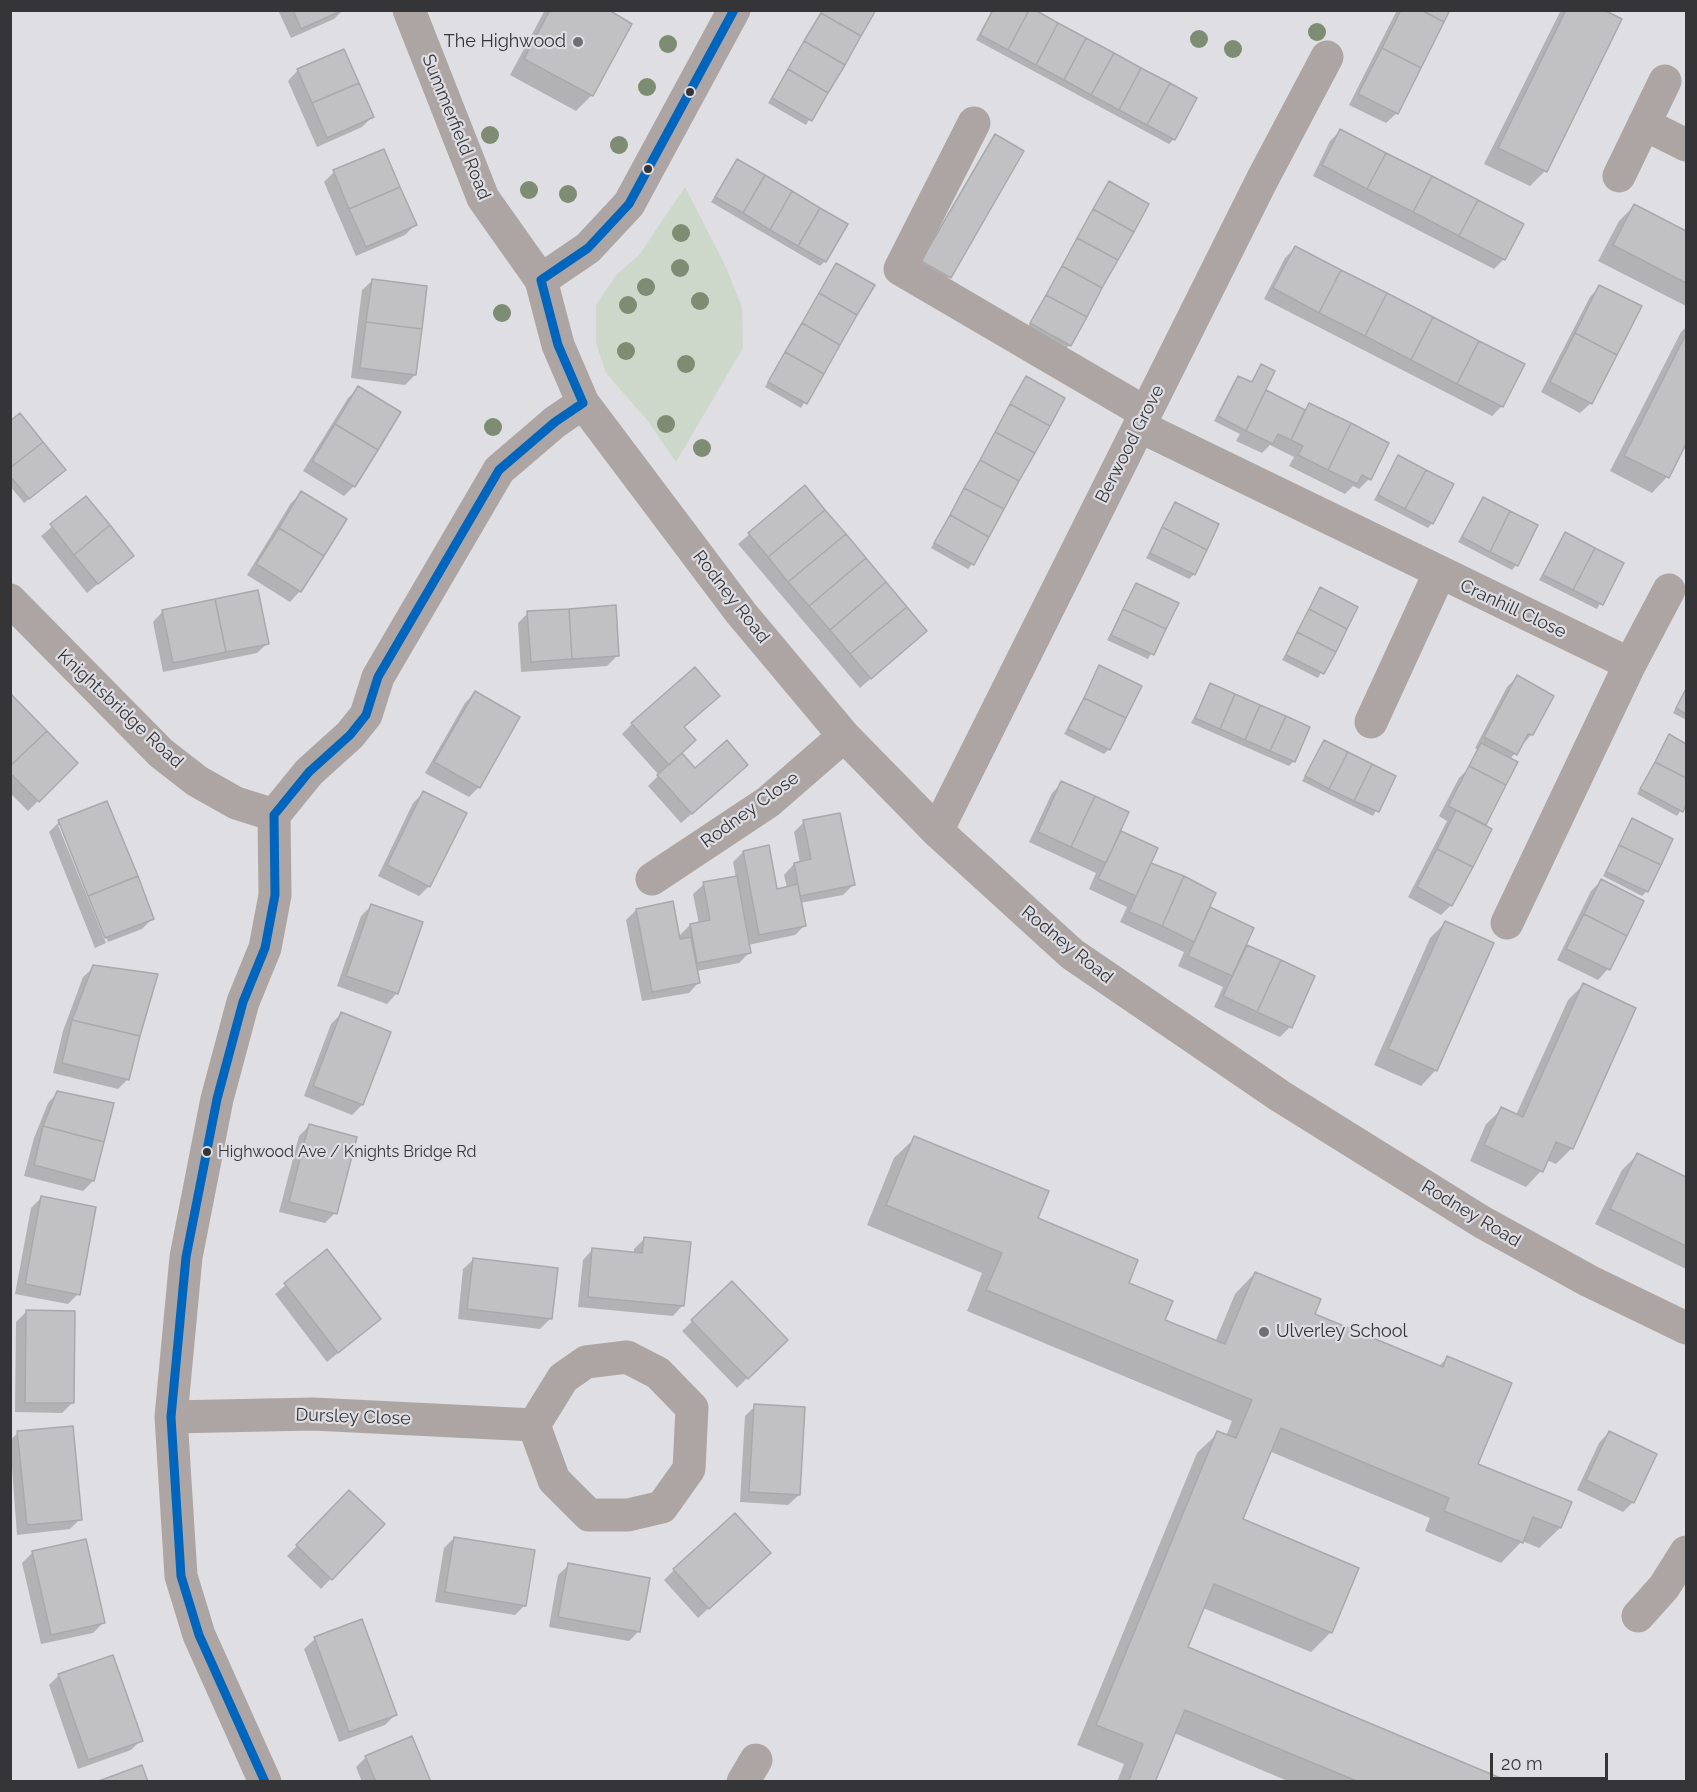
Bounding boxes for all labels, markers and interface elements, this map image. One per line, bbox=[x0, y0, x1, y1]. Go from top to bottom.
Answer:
place label: The Highwood bbox=[444, 31, 566, 53]
marker: The Highwood bbox=[571, 35, 585, 49]
street label: Summerfield Road bbox=[417, 51, 495, 203]
unlabelled marker bbox=[684, 86, 696, 98]
unlabelled marker bbox=[642, 163, 654, 175]
street label: Berwood Grove bbox=[1091, 381, 1169, 507]
street label: Rodney Road bbox=[688, 546, 774, 648]
street label: Cranhill Close bbox=[1456, 575, 1570, 643]
street label: Knightsbridge Road bbox=[53, 645, 187, 773]
street label: Rodney Close bbox=[697, 767, 803, 853]
street label: Rodney Road bbox=[1017, 901, 1117, 989]
place label: Highwood Ave / Knights Bridge Rd bbox=[218, 1142, 476, 1162]
marker: Highwood Ave / Knights Bridge Rd bbox=[201, 1146, 213, 1158]
street label: Rodney Road bbox=[1418, 1176, 1524, 1252]
place label: Ulverley School bbox=[1276, 1321, 1407, 1343]
marker: Ulverley School bbox=[1257, 1325, 1271, 1339]
street label: Dursley Close bbox=[295, 1404, 411, 1430]
scale bar bbox=[1493, 1741, 1612, 1779]
text: 20 m bbox=[1501, 1753, 1543, 1774]

